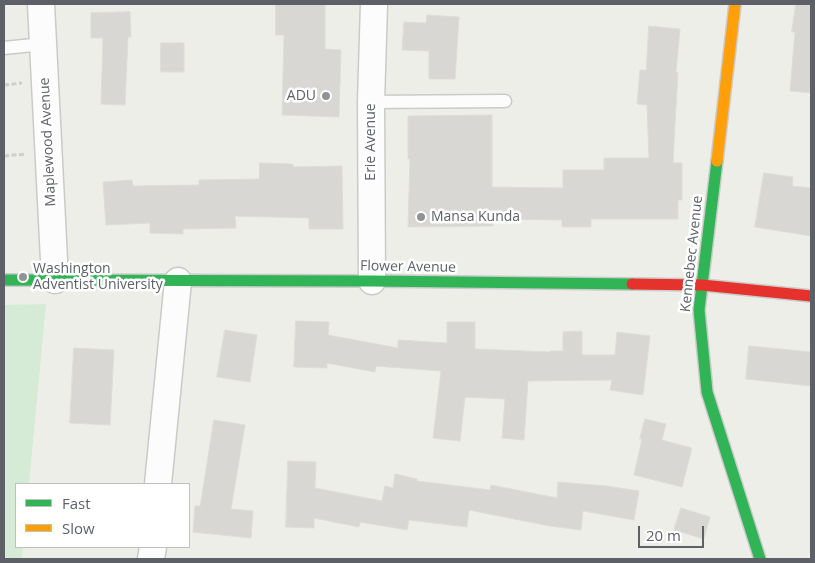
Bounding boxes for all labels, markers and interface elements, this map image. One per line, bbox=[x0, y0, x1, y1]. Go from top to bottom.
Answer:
street label: Maplewood Avenue bbox=[36, 77, 60, 207]
place label: ADU bbox=[287, 88, 316, 104]
marker: ADU bbox=[320, 90, 332, 102]
street label: Erie Avenue bbox=[363, 103, 379, 181]
street label: Kennebec Avenue bbox=[678, 195, 706, 313]
place label: Mansa Kunda bbox=[431, 209, 520, 225]
marker: Mansa Kunda bbox=[415, 211, 427, 223]
street label: Flower Avenue bbox=[360, 258, 456, 276]
place label: Washington Adventist University bbox=[33, 261, 163, 294]
marker: Washington Adventist University bbox=[17, 271, 29, 283]
legend bbox=[15, 483, 190, 548]
text: Fast bbox=[62, 493, 91, 513]
scale bar bbox=[640, 516, 706, 548]
text: Slow bbox=[62, 518, 95, 538]
text: 20 m bbox=[646, 525, 681, 545]

